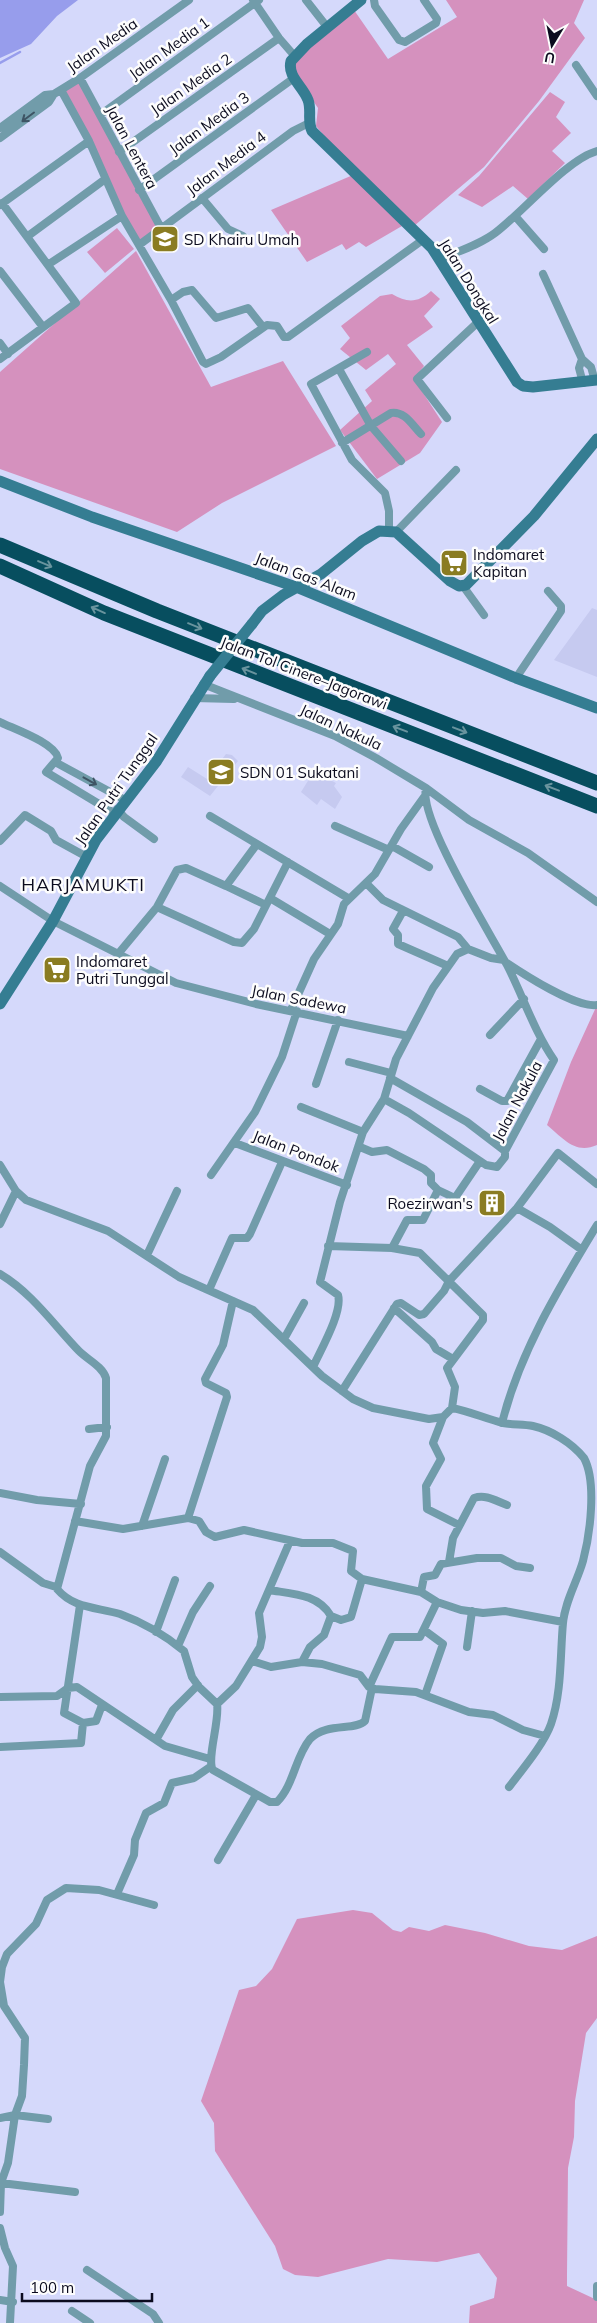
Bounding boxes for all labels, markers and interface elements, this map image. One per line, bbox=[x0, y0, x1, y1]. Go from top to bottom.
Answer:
street label: Jalan Media 1 bbox=[125, 12, 213, 84]
street label: Jalan Media bbox=[63, 14, 141, 76]
north arrow bbox=[527, 20, 577, 70]
text: U bbox=[543, 48, 556, 68]
street label: Jalan Media 2 bbox=[147, 49, 235, 119]
street label: Jalan Media 3 bbox=[165, 87, 253, 159]
street label: Jalan Lentera bbox=[102, 102, 162, 192]
one-way arrow bbox=[21, 112, 35, 122]
street label: Jalan Media 4 bbox=[182, 127, 270, 199]
school or university icon: SD Khairu Umah bbox=[150, 224, 180, 254]
place label: SD Khairu Umah bbox=[184, 230, 299, 249]
street label: Jalan Dongkal bbox=[435, 235, 503, 327]
place label: Indomaret Kapitan bbox=[473, 545, 544, 581]
street label: Jalan Gas Alam bbox=[253, 548, 359, 604]
supermarket icon: Indomaret Kapitan bbox=[439, 548, 469, 578]
one-way arrow bbox=[37, 559, 52, 569]
one-way arrow bbox=[91, 605, 106, 615]
one-way arrow bbox=[187, 622, 202, 632]
street label: Jalan Tol Cinere–Jagorawi bbox=[218, 632, 390, 714]
one-way arrow bbox=[241, 665, 256, 674]
street label: Jalan Nakula bbox=[297, 700, 385, 754]
one-way arrow bbox=[393, 724, 408, 733]
one-way arrow bbox=[452, 726, 467, 735]
street label: Jalan Putri Tunggal bbox=[70, 730, 162, 848]
school or university icon: SDN 01 Sukatani bbox=[206, 757, 236, 787]
place label: SDN 01 Sukatani bbox=[240, 763, 359, 782]
one-way arrow bbox=[82, 776, 97, 786]
one-way arrow bbox=[544, 783, 560, 792]
district label: HARJAMUKTI bbox=[21, 873, 145, 896]
place label: Indomaret Putri Tunggal bbox=[76, 952, 169, 988]
supermarket icon: Indomaret Putri Tunggal bbox=[42, 955, 72, 985]
street label: Jalan Sadewa bbox=[250, 980, 348, 1018]
street label: Jalan Nakula bbox=[488, 1058, 546, 1144]
street label: Jalan Pondok bbox=[250, 1126, 342, 1176]
building icon: Roezirwan's bbox=[477, 1188, 507, 1218]
place label: Roezirwan's bbox=[387, 1194, 473, 1213]
scale bar bbox=[22, 2270, 152, 2302]
text: 100 m bbox=[30, 2278, 74, 2297]

